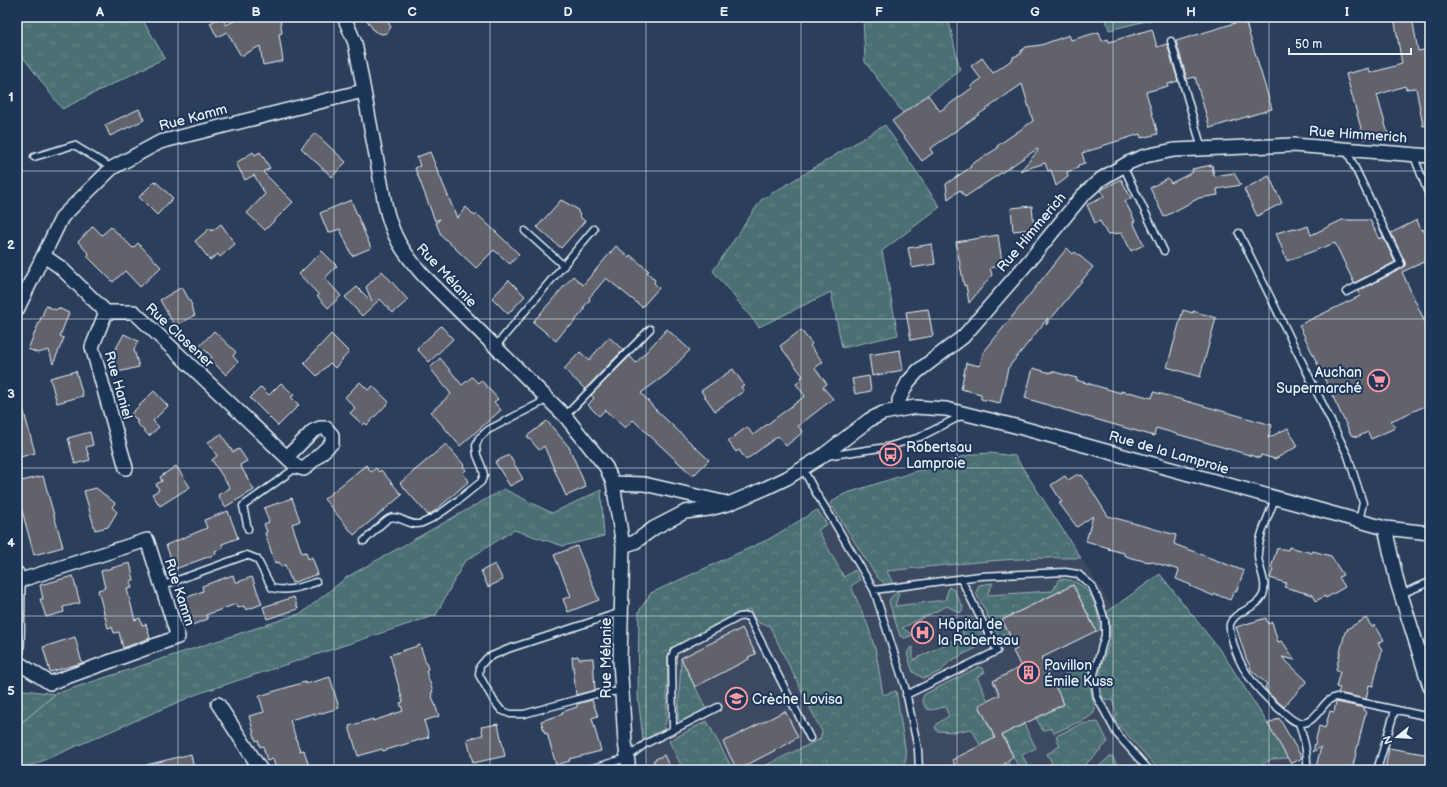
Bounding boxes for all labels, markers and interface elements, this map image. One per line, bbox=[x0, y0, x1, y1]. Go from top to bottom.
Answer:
text: A bbox=[95, 4, 104, 20]
text: B bbox=[251, 4, 261, 20]
text: C bbox=[407, 4, 417, 20]
text: D bbox=[563, 4, 573, 20]
text: E bbox=[720, 4, 729, 20]
text: F bbox=[875, 4, 883, 20]
text: G bbox=[1030, 4, 1040, 20]
text: H bbox=[1186, 4, 1196, 20]
text: I bbox=[1345, 4, 1349, 20]
scale bar bbox=[1289, 30, 1411, 56]
text: 50 m bbox=[1295, 37, 1322, 52]
text: 1 bbox=[8, 89, 14, 105]
street label: Rue Kamm bbox=[157, 100, 229, 135]
street label: Rue Himmerich bbox=[1308, 123, 1408, 146]
street label: Rue Himmerich bbox=[993, 189, 1070, 275]
text: 2 bbox=[7, 237, 15, 253]
street label: Rue Mélanie bbox=[413, 240, 480, 311]
street label: Rue Closener bbox=[142, 299, 218, 372]
street label: Rue Haniel bbox=[101, 349, 136, 421]
place label: Auchan Supermarché bbox=[1276, 364, 1363, 397]
supermarket icon: Auchan Supermarché bbox=[1365, 367, 1391, 393]
text: 3 bbox=[7, 386, 15, 402]
street label: Rue de la Lamproie bbox=[1107, 427, 1231, 478]
place label: Robertsau Lamproie bbox=[906, 439, 972, 472]
bus stop icon: Robertsau Lamproie bbox=[878, 442, 904, 468]
text: 4 bbox=[7, 535, 15, 551]
street label: Rue Kamm bbox=[161, 556, 198, 628]
place label: Hôpital de la Robertsau bbox=[938, 616, 1019, 649]
street label: Rue Mélanie bbox=[598, 618, 615, 698]
hospital icon: Hôpital de la Robertsau bbox=[909, 619, 935, 645]
place label: Pavillon Émile Kuss bbox=[1044, 657, 1113, 690]
building icon: Pavillon Émile Kuss bbox=[1016, 660, 1042, 686]
text: 5 bbox=[7, 683, 15, 699]
school or university icon: Crèche Lovisa bbox=[724, 686, 750, 712]
place label: Crèche Lovisa bbox=[752, 691, 843, 708]
north arrow bbox=[1377, 717, 1417, 757]
text: N bbox=[1381, 734, 1395, 746]

